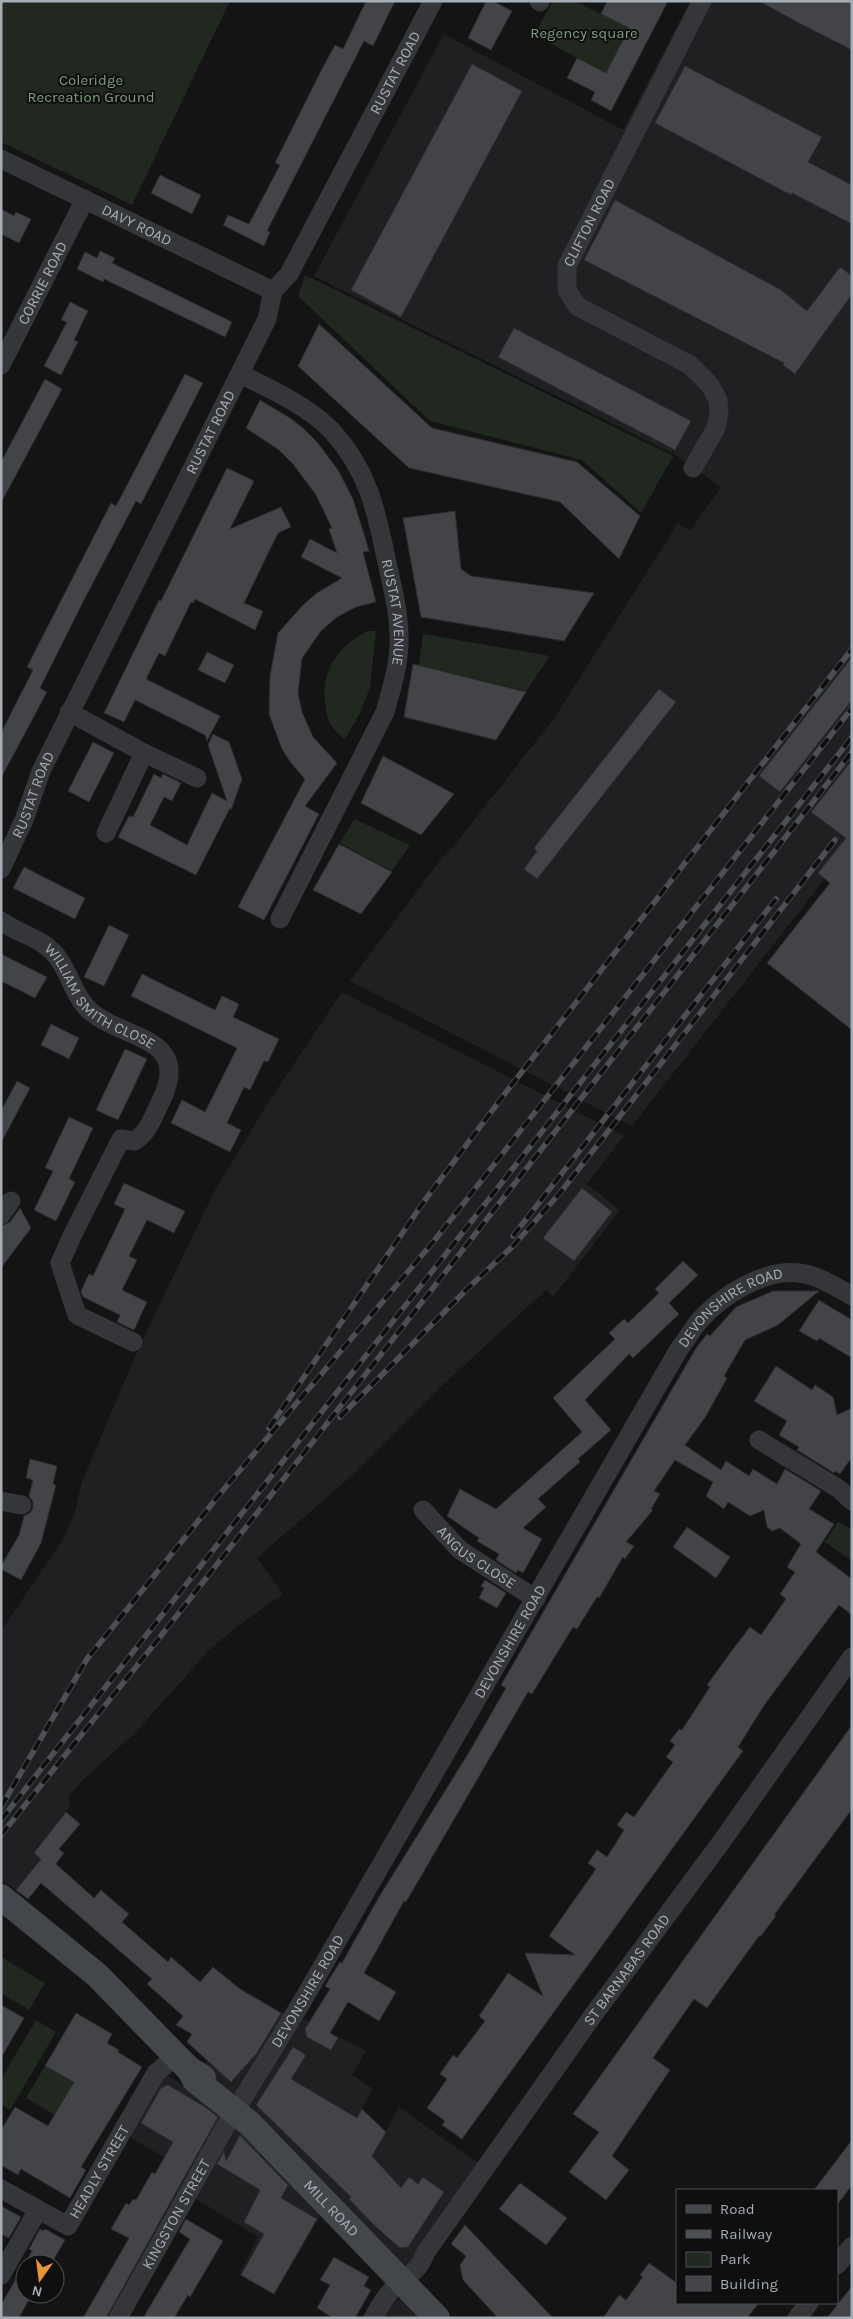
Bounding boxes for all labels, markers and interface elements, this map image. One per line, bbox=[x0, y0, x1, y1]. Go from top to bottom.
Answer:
park label: Regency square bbox=[530, 24, 638, 42]
street label: RUSTAT ROAD bbox=[366, 28, 425, 117]
park label: Coleridge Recreation Ground bbox=[27, 71, 155, 106]
street label: CLIFTON ROAD bbox=[559, 175, 619, 270]
street label: DAVY ROAD bbox=[99, 200, 175, 250]
street label: CORRIE ROAD bbox=[14, 238, 71, 328]
street label: RUSTAT ROAD bbox=[182, 387, 239, 477]
street label: RUSTAT AVENUE bbox=[378, 557, 408, 667]
street label: RUSTAT ROAD bbox=[8, 748, 58, 841]
street label: WILLIAM SMITH CLOSE bbox=[41, 940, 159, 1053]
street label: DEVONSHIRE ROAD bbox=[674, 1264, 784, 1351]
street label: ANGUS CLOSE bbox=[433, 1522, 519, 1593]
street label: DEVONSHIRE ROAD bbox=[470, 1581, 550, 1702]
street label: ST BARNABAS ROAD bbox=[580, 1911, 674, 2029]
street label: DEVONSHIRE ROAD bbox=[267, 1931, 348, 2051]
street label: HEADLY STREET bbox=[65, 2121, 133, 2222]
street label: KINGSTON STREET bbox=[138, 2156, 215, 2272]
street label: MILL ROAD bbox=[300, 2176, 363, 2240]
legend bbox=[676, 2189, 838, 2304]
text: Road bbox=[720, 2200, 755, 2218]
text: Railway bbox=[720, 2225, 772, 2243]
text: Park bbox=[720, 2250, 750, 2268]
north arrow bbox=[15, 2254, 65, 2304]
text: Building bbox=[720, 2275, 778, 2293]
text: N bbox=[30, 2282, 44, 2301]

